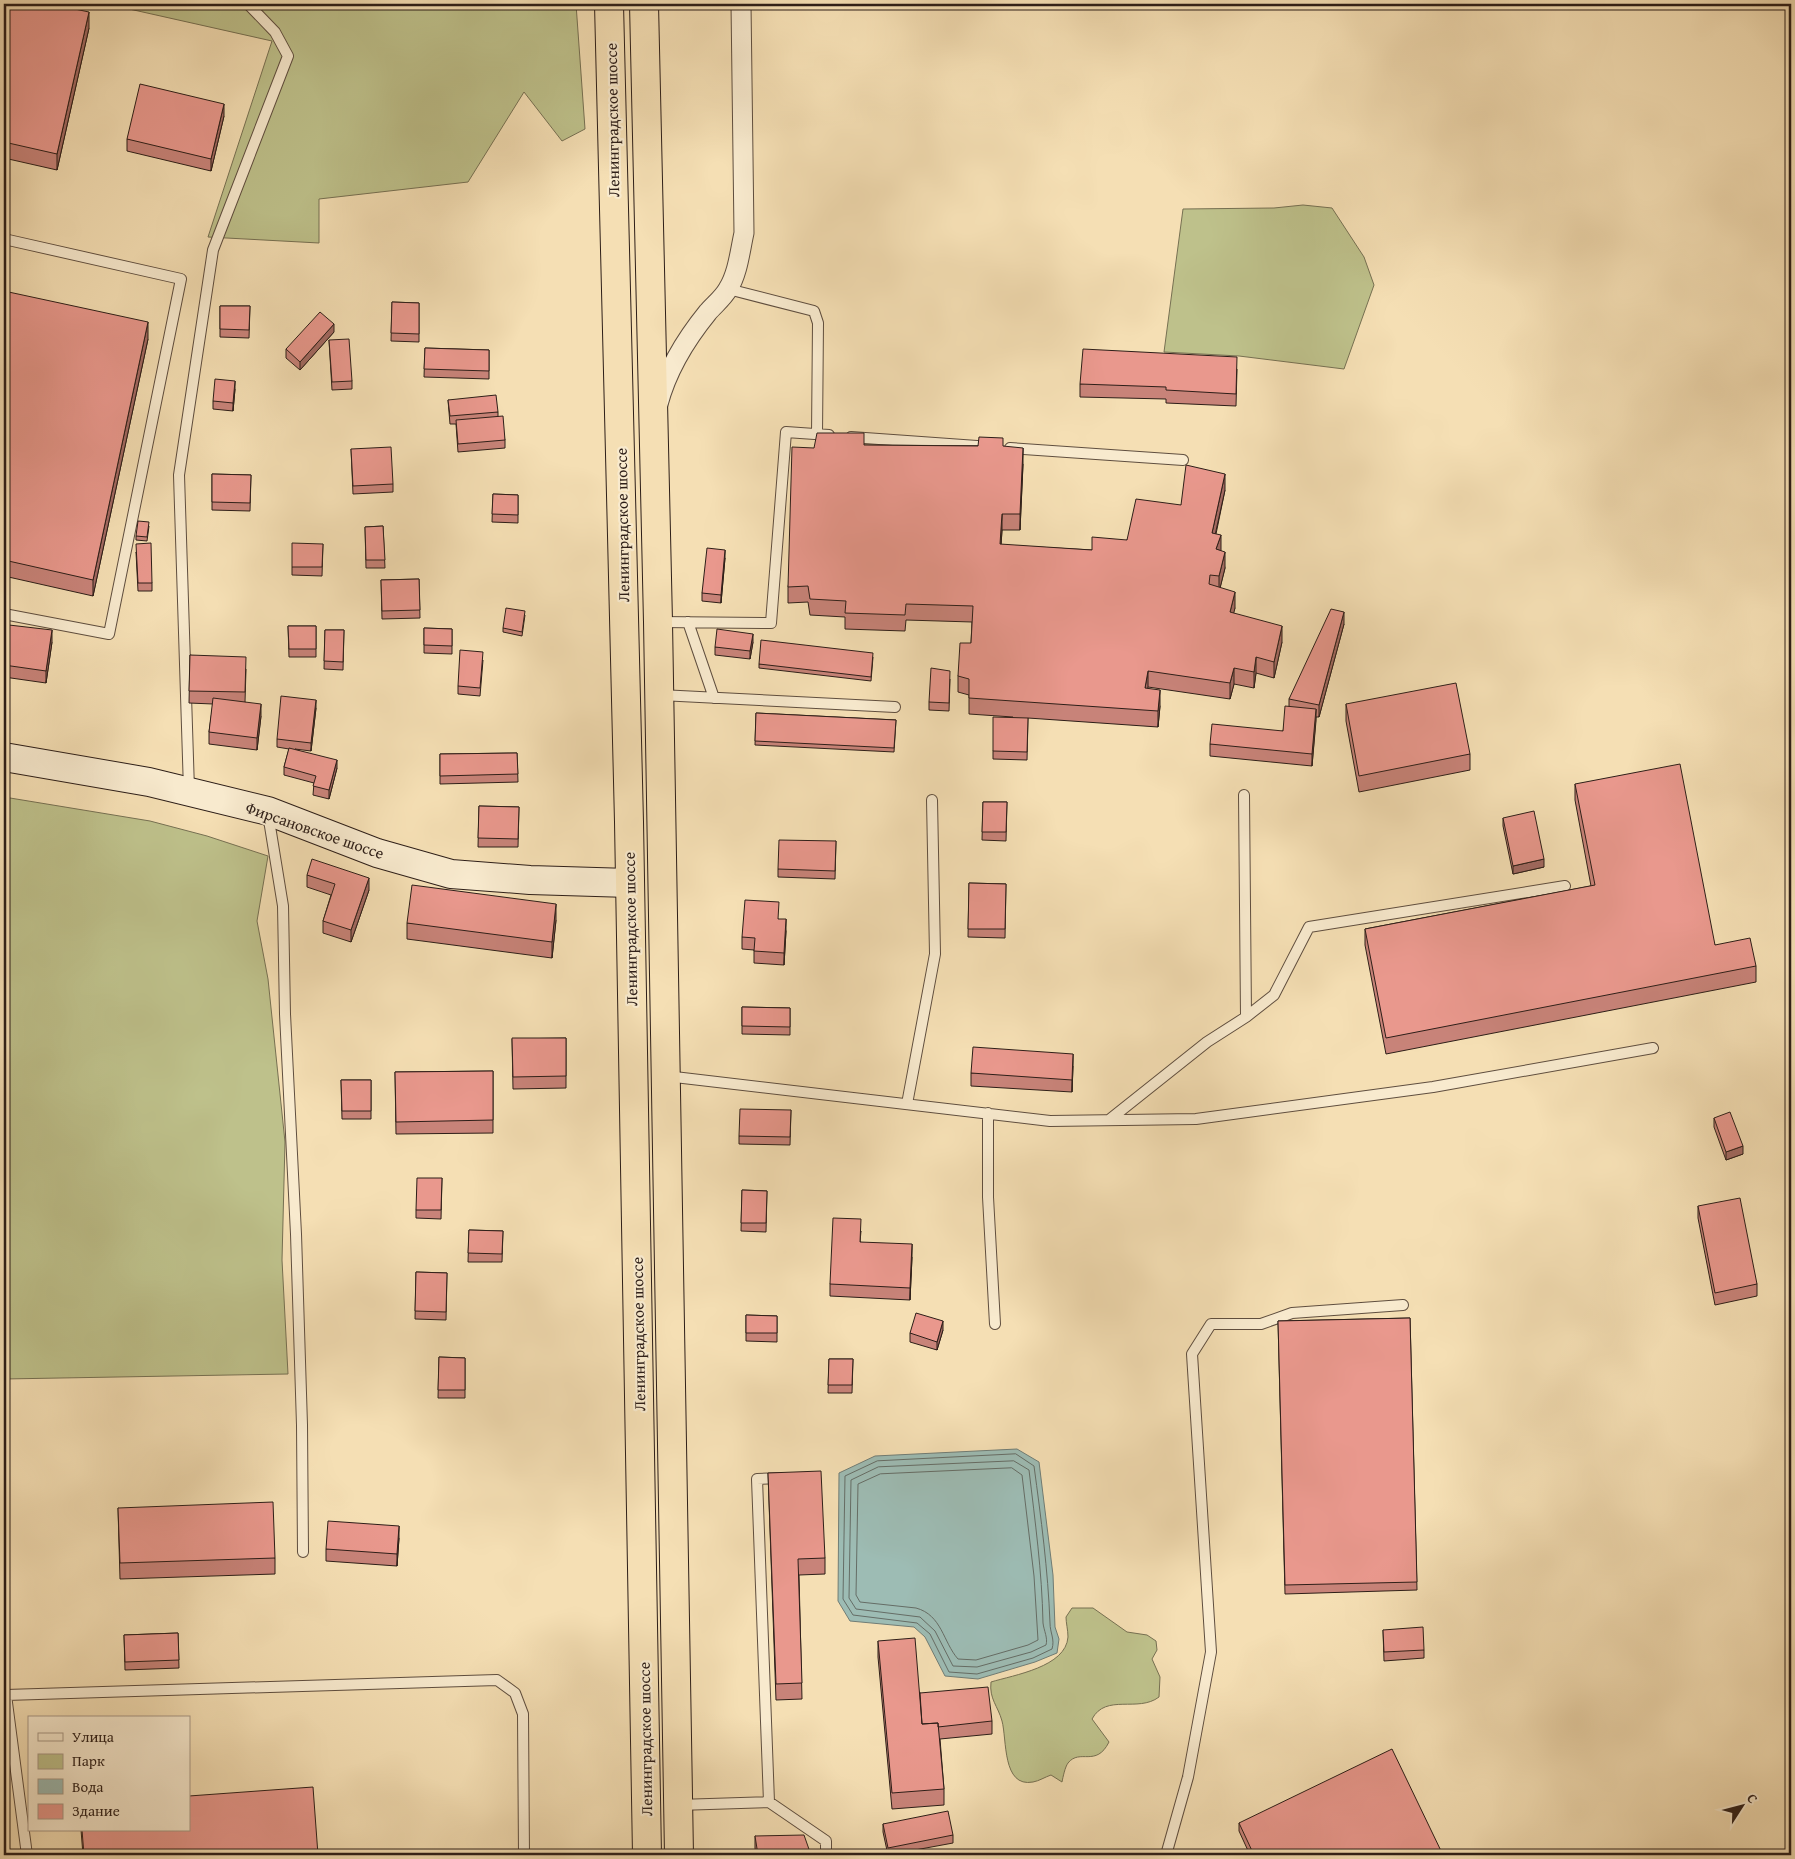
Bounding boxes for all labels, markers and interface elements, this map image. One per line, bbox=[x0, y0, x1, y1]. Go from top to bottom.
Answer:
street label: Ленинградское шоссе bbox=[599, 43, 625, 197]
street label: Ленинградское шоссе bbox=[609, 448, 635, 602]
street label: Фирсановское шоссе bbox=[242, 795, 388, 865]
street label: Ленинградское шоссе bbox=[617, 852, 643, 1006]
street label: Ленинградское шоссе bbox=[625, 1257, 651, 1411]
street label: Ленинградское шоссе bbox=[632, 1662, 658, 1816]
legend bbox=[28, 1716, 190, 1832]
text: Улица bbox=[72, 1726, 115, 1747]
text: Парк bbox=[72, 1750, 105, 1771]
text: Вода bbox=[72, 1776, 104, 1797]
north arrow bbox=[1718, 1782, 1768, 1832]
text: С bbox=[1742, 1789, 1763, 1808]
text: Здание bbox=[72, 1800, 120, 1821]

